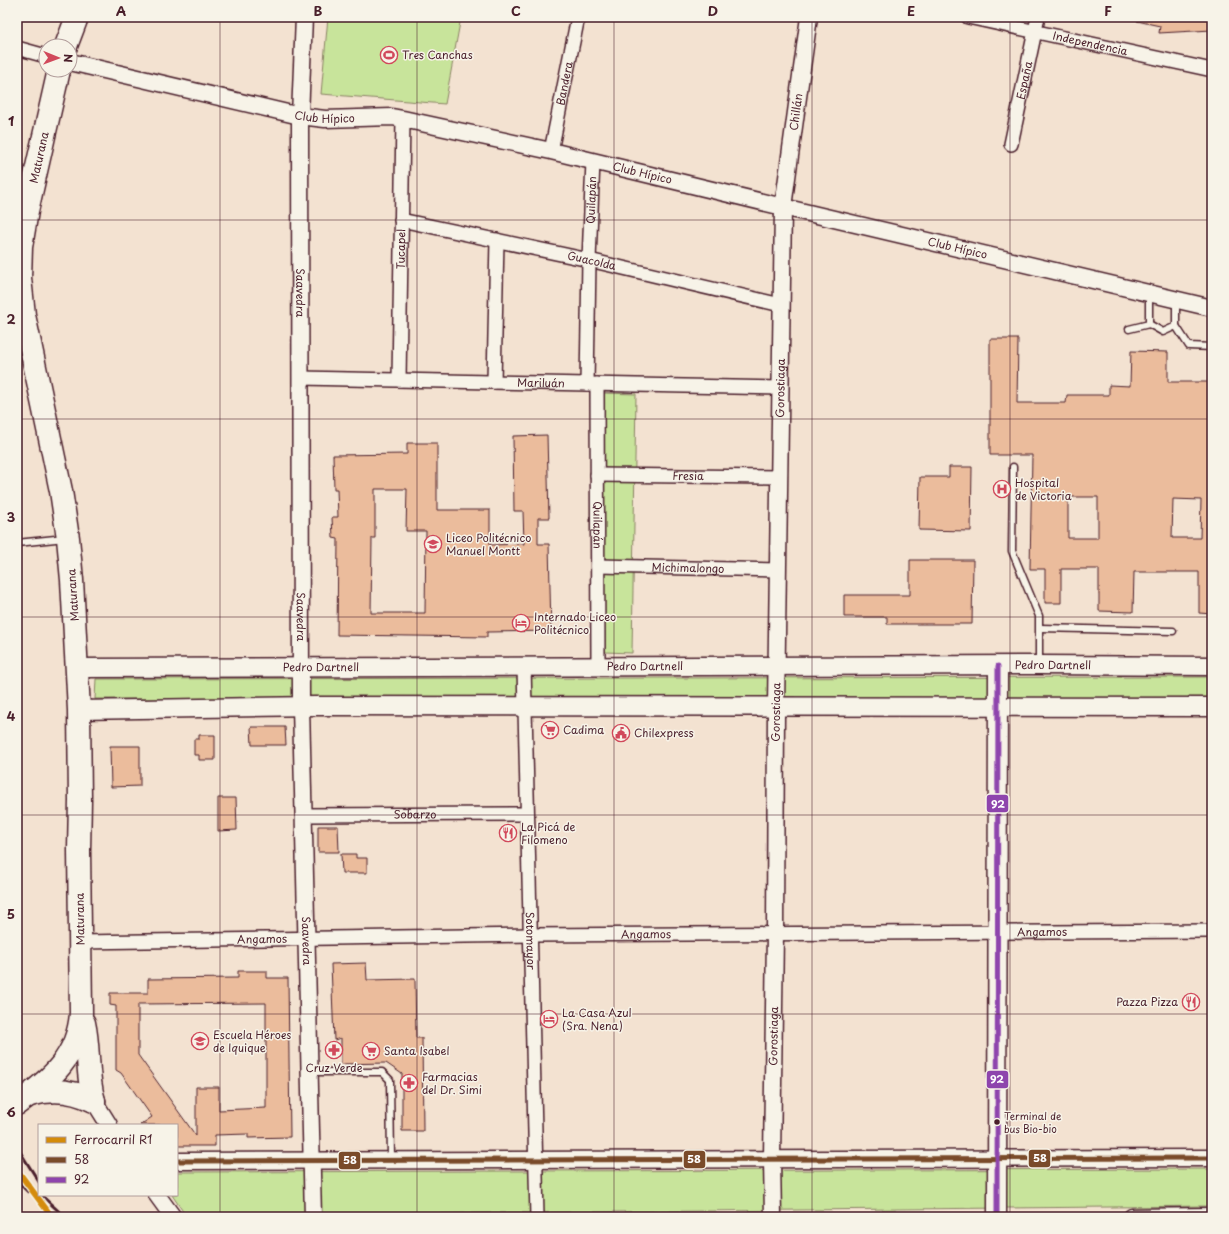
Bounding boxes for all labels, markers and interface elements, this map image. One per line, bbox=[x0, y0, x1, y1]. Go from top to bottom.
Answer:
text: A bbox=[116, 1, 126, 20]
text: B bbox=[314, 1, 323, 20]
text: C bbox=[511, 1, 521, 20]
text: D bbox=[708, 1, 718, 20]
text: E bbox=[907, 1, 915, 20]
text: F bbox=[1104, 1, 1112, 20]
street label: Independencia bbox=[1051, 27, 1130, 60]
north arrow bbox=[38, 38, 78, 78]
sports icon: Tres Canchas bbox=[379, 45, 399, 65]
place label: Tres Canchas bbox=[402, 46, 473, 63]
text: N bbox=[60, 54, 77, 63]
street label: Bandera bbox=[551, 59, 577, 107]
street label: España bbox=[1012, 60, 1036, 101]
street label: Chillán bbox=[785, 92, 806, 132]
street label: Club Hípico bbox=[293, 106, 355, 127]
text: 1 bbox=[8, 111, 14, 130]
street label: Maturana bbox=[25, 130, 53, 185]
street label: Club Hípico bbox=[611, 157, 674, 188]
street label: Quilapán bbox=[581, 176, 600, 224]
street label: Tucapel bbox=[392, 229, 409, 269]
street label: Club Hípico bbox=[926, 232, 989, 263]
street label: Guacolda bbox=[566, 247, 618, 274]
street label: Saavedra bbox=[292, 268, 309, 318]
text: 2 bbox=[6, 309, 16, 328]
street label: Gorostiaga bbox=[771, 358, 789, 418]
street label: Mariluán bbox=[517, 374, 565, 392]
street label: Fresia bbox=[672, 467, 704, 484]
place label: Hospital de Victoria bbox=[1015, 474, 1072, 504]
hospital icon: Hospital de Victoria bbox=[992, 479, 1012, 499]
street label: Quilapán bbox=[589, 501, 607, 549]
text: 3 bbox=[7, 507, 16, 526]
place label: Liceo Politécnico Manuel Montt bbox=[446, 529, 531, 559]
school or university icon: Liceo Politécnico Manuel Montt bbox=[423, 534, 443, 554]
street label: Michimalongo bbox=[651, 558, 725, 577]
street label: Maturana bbox=[62, 568, 83, 622]
street label: Saavedra bbox=[293, 592, 310, 642]
place label: Internado Liceo Politécnico bbox=[534, 608, 616, 638]
hotel icon: Internado Liceo Politécnico bbox=[511, 613, 531, 633]
street label: Pedro Dartnell bbox=[1015, 656, 1091, 673]
street label: Pedro Dartnell bbox=[607, 657, 683, 674]
street label: Pedro Dartnell bbox=[283, 658, 359, 675]
street label: Gorostiaga bbox=[767, 682, 784, 742]
text: 4 bbox=[7, 706, 16, 725]
supermarket icon: Cadima bbox=[540, 720, 560, 740]
place label: Cadima bbox=[563, 721, 604, 738]
public building icon: Chilexpress bbox=[611, 723, 631, 743]
place label: Chilexpress bbox=[634, 724, 694, 741]
line badge: 92 bbox=[986, 794, 1009, 813]
text: 92 bbox=[991, 795, 1005, 812]
street label: Sobarzo bbox=[394, 805, 436, 823]
place label: La Picá de Filomeno bbox=[521, 818, 576, 848]
restaurant icon: La Picá de Filomeno bbox=[498, 823, 518, 843]
street label: Maturana bbox=[71, 893, 88, 945]
text: 5 bbox=[7, 904, 15, 923]
street label: Sotomayor bbox=[522, 912, 540, 971]
street label: Saavedra bbox=[298, 916, 316, 966]
street label: Angamos bbox=[1017, 923, 1067, 940]
street label: Angamos bbox=[621, 925, 671, 942]
street label: Angamos bbox=[237, 930, 287, 948]
restaurant icon: Pazza Pizza bbox=[1181, 992, 1201, 1012]
place label: Pazza Pizza bbox=[1116, 993, 1178, 1010]
place label: La Casa Azul (Sra. Nena) bbox=[562, 1004, 632, 1034]
street label: Gorostiaga bbox=[764, 1006, 782, 1066]
hotel icon: La Casa Azul (Sra. Nena) bbox=[539, 1009, 559, 1029]
place label: Escuela Héroes de Iquique bbox=[213, 1026, 291, 1056]
school or university icon: Escuela Héroes de Iquique bbox=[190, 1031, 210, 1051]
pharmacy icon: Cruz Verde bbox=[324, 1040, 344, 1060]
supermarket icon: Santa Isabel bbox=[361, 1041, 381, 1061]
place label: Santa Isabel bbox=[384, 1042, 449, 1059]
place label: Cruz Verde bbox=[306, 1059, 363, 1076]
place label: Farmacias del Dr. Simi bbox=[422, 1068, 482, 1098]
line badge: 92 bbox=[986, 1070, 1009, 1089]
text: 92 bbox=[990, 1070, 1004, 1087]
pharmacy icon: Farmacias del Dr. Simi bbox=[399, 1073, 419, 1093]
text: 6 bbox=[6, 1102, 16, 1121]
place label: Terminal de bus Bio-bio bbox=[1004, 1108, 1062, 1136]
marker: Terminal de bus Bio-bio bbox=[992, 1117, 1002, 1127]
legend bbox=[38, 1124, 178, 1196]
text: Ferrocarril R1 bbox=[74, 1130, 152, 1148]
line badge: 58 bbox=[1028, 1149, 1051, 1168]
text: 58 bbox=[1033, 1149, 1047, 1166]
text: 58 bbox=[74, 1150, 89, 1168]
line badge: 58 bbox=[683, 1150, 706, 1169]
text: 58 bbox=[687, 1150, 701, 1167]
line badge: 58 bbox=[338, 1151, 361, 1170]
text: 58 bbox=[343, 1151, 357, 1168]
text: 92 bbox=[74, 1170, 89, 1188]

